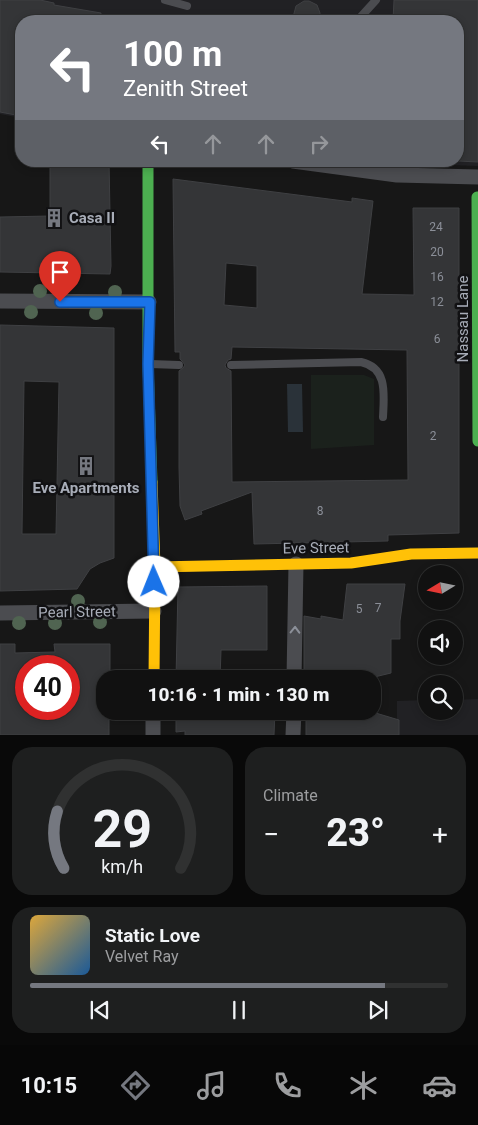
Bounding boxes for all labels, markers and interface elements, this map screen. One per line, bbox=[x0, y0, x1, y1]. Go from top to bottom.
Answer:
text: 100 m bbox=[123, 34, 222, 75]
icon: left bbox=[40, 35, 105, 100]
text: Zenith Street bbox=[123, 76, 248, 101]
icon: left bbox=[146, 130, 174, 158]
icon: ahead bbox=[199, 130, 227, 158]
icon: ahead bbox=[252, 130, 280, 158]
icon: right bbox=[305, 130, 333, 158]
building icon: Casa II bbox=[43, 207, 65, 229]
place label: Casa II bbox=[69, 209, 115, 227]
house number: 24 bbox=[429, 220, 443, 234]
house number: 20 bbox=[430, 245, 444, 259]
pin bbox=[39, 251, 81, 302]
icon: arrive bbox=[46, 258, 74, 286]
house number: 16 bbox=[430, 270, 444, 284]
street label: Nassau Lane bbox=[454, 275, 472, 362]
house number: 12 bbox=[430, 295, 444, 309]
house number: 6 bbox=[434, 332, 441, 346]
house number: 2 bbox=[430, 429, 437, 443]
building icon: Eve Apartments bbox=[75, 455, 97, 477]
place label: Eve Apartments bbox=[32, 479, 140, 497]
house number: 8 bbox=[317, 504, 324, 518]
street label: Eve Street bbox=[282, 538, 350, 558]
position arrow bbox=[127, 555, 179, 607]
north arrow bbox=[418, 565, 462, 610]
map controls bbox=[418, 565, 463, 720]
house number: 7 bbox=[375, 601, 382, 615]
street label: Pearl Street bbox=[38, 602, 116, 622]
house number: 5 bbox=[356, 602, 363, 616]
button: sound bbox=[418, 620, 463, 665]
one-way arrow bbox=[290, 626, 300, 634]
speed limit sign: 40 bbox=[15, 655, 80, 720]
button: search bbox=[418, 675, 463, 720]
text: 10:16 · 1 min · 130 m bbox=[147, 683, 330, 706]
text: Climate bbox=[263, 786, 318, 805]
text: 29 bbox=[93, 799, 152, 860]
text: 23° bbox=[326, 811, 385, 855]
text: − bbox=[263, 818, 279, 851]
text: + bbox=[432, 818, 448, 851]
text: km/h bbox=[102, 856, 143, 877]
text: Static Love bbox=[105, 924, 200, 947]
text: Velvet Ray bbox=[105, 947, 179, 966]
icon: previous bbox=[86, 996, 114, 1024]
icon: pause bbox=[225, 996, 253, 1024]
icon: next bbox=[364, 996, 392, 1024]
icon: directions bbox=[118, 1068, 153, 1103]
icon: music bbox=[194, 1068, 229, 1103]
icon: phone bbox=[270, 1068, 305, 1103]
icon: climate bbox=[346, 1068, 381, 1103]
icon: car bbox=[422, 1068, 457, 1103]
text: 10:15 bbox=[21, 1073, 77, 1098]

